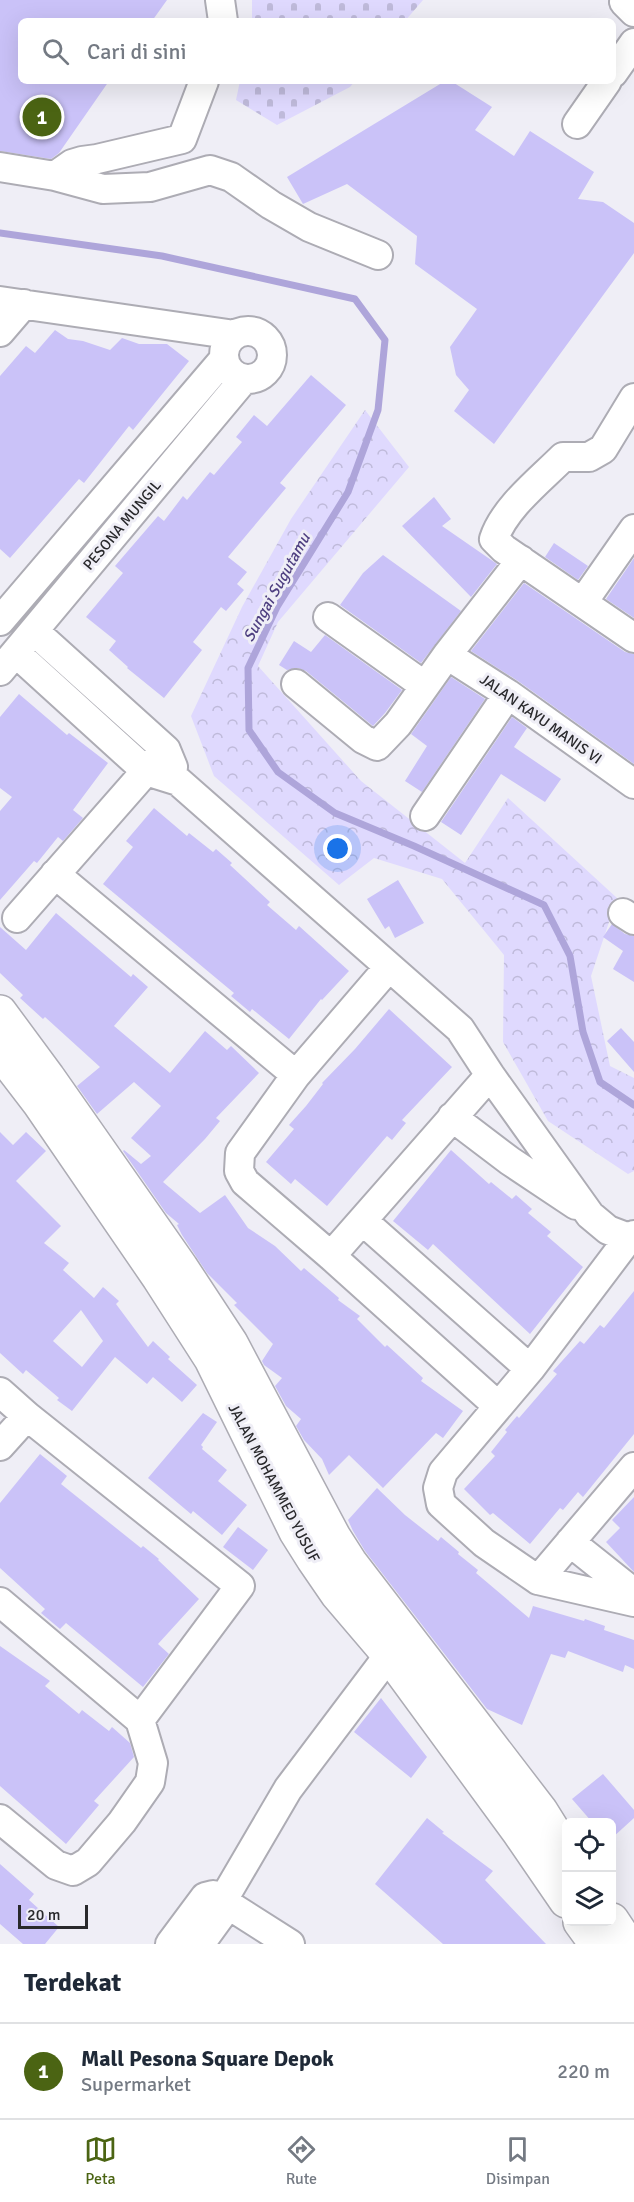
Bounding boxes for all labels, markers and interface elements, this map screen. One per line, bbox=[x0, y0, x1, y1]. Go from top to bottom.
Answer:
search box bbox=[18, 18, 616, 84]
icon: search bbox=[39, 35, 72, 68]
text: Cari di sini bbox=[87, 38, 187, 65]
pin: 1 bbox=[22, 94, 62, 140]
street label: PESONA MUNGIL bbox=[79, 476, 165, 574]
water label: Sungai Sugutamu bbox=[239, 529, 316, 645]
street label: JALAN KAYU MANIS VI bbox=[477, 670, 605, 768]
your location bbox=[323, 834, 352, 863]
street label: JALAN MOHAMMED YUSUF bbox=[225, 1401, 324, 1565]
map controls bbox=[562, 1818, 616, 1926]
button: locate bbox=[562, 1818, 616, 1872]
button: layers bbox=[562, 1872, 616, 1926]
scale bar bbox=[18, 1902, 88, 1930]
text: 20 m bbox=[27, 1905, 61, 1925]
text: Terdekat bbox=[24, 1967, 121, 1999]
text: Mall Pesona Square Depok bbox=[81, 2045, 334, 2072]
text: 1 bbox=[38, 2059, 49, 2084]
text: 220 m bbox=[557, 2059, 610, 2084]
text: Supermarket bbox=[81, 2072, 191, 2097]
tab: Peta bbox=[84, 2133, 117, 2189]
tab: Rute bbox=[285, 2133, 318, 2189]
tab: Disimpan bbox=[486, 2133, 550, 2189]

